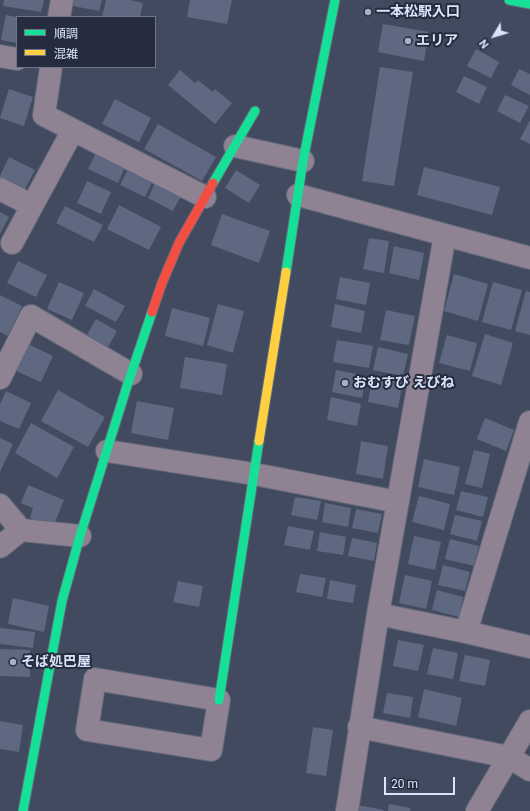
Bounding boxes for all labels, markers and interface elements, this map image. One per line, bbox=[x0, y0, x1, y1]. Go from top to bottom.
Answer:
place label: 一本松駅入口 bbox=[376, 4, 460, 20]
marker: 一本松駅入口 bbox=[363, 7, 373, 17]
legend bbox=[16, 16, 156, 68]
north arrow bbox=[474, 16, 514, 56]
text: 順調 bbox=[54, 27, 78, 41]
place label: エリア bbox=[416, 33, 458, 49]
marker: エリア bbox=[403, 36, 413, 46]
text: N bbox=[477, 37, 492, 51]
text: 混雑 bbox=[54, 47, 78, 61]
place label: おむすび えびね bbox=[353, 375, 454, 391]
marker: おむすび えびね bbox=[340, 378, 350, 388]
place label: そば処巴屋 bbox=[21, 654, 91, 670]
marker: そば処巴屋 bbox=[8, 657, 18, 667]
scale bar bbox=[386, 769, 457, 795]
text: 20 m bbox=[391, 777, 418, 791]

